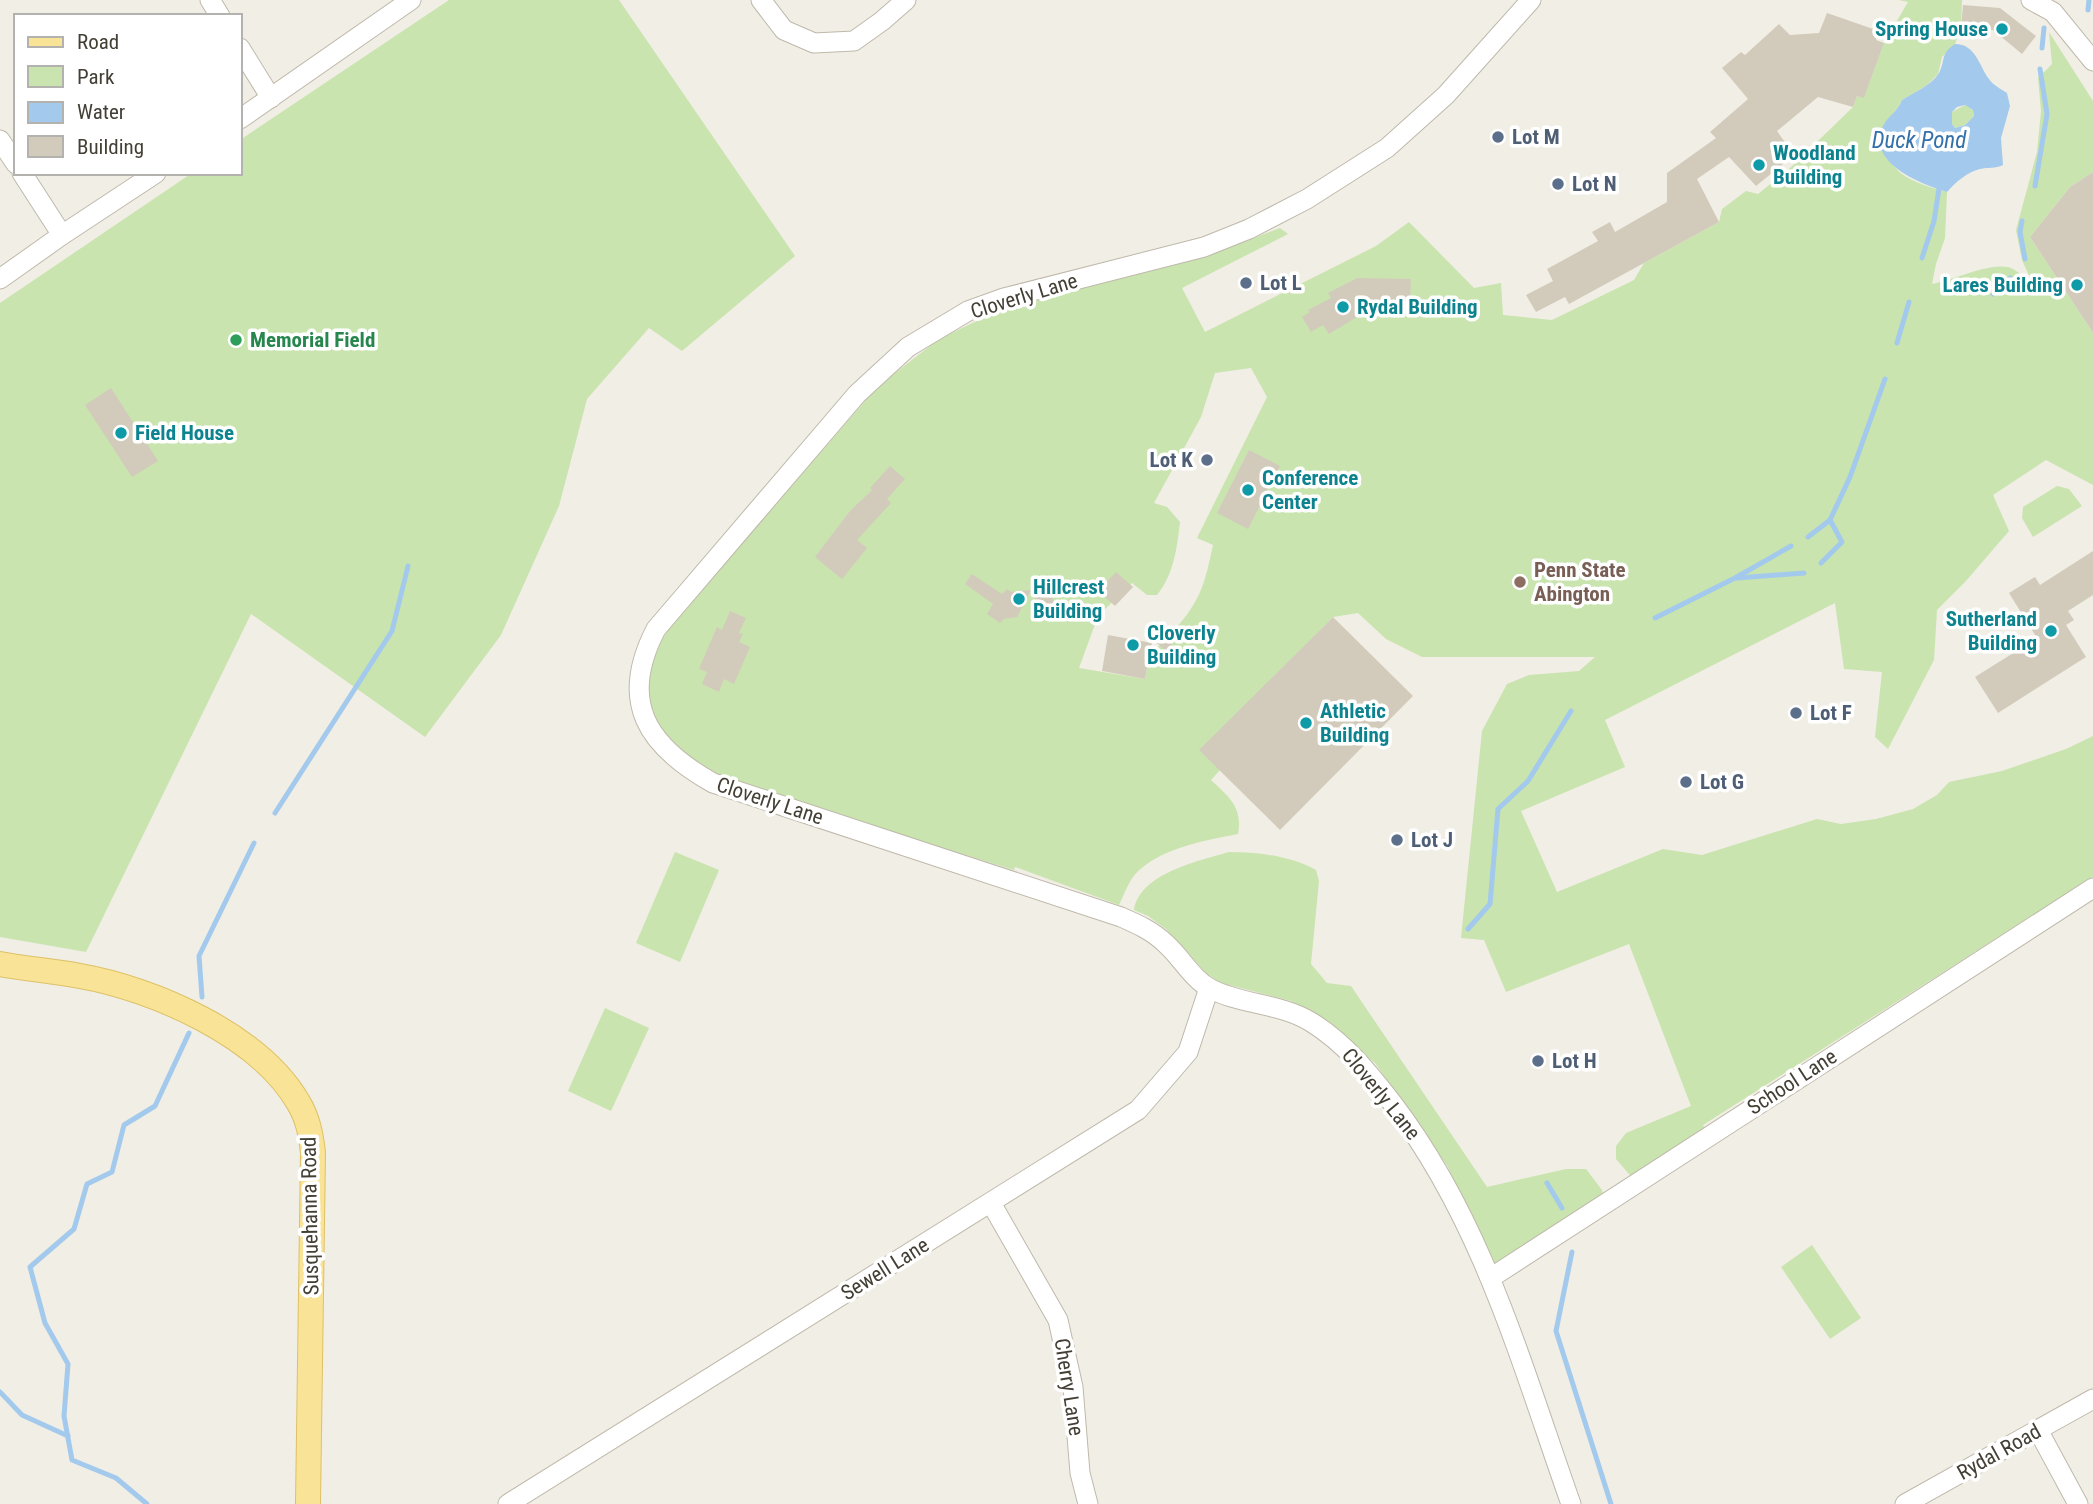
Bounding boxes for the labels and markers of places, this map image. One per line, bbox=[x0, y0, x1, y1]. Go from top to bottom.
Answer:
place label: Spring House bbox=[1875, 17, 1988, 41]
marker: Spring House bbox=[1994, 21, 2010, 37]
place label: Lot M bbox=[1512, 125, 1560, 149]
marker: Lot M bbox=[1490, 129, 1506, 145]
place label: Woodland Building bbox=[1773, 141, 1856, 189]
marker: Woodland Building bbox=[1751, 157, 1767, 173]
place label: Lot N bbox=[1572, 172, 1617, 196]
marker: Lot N bbox=[1550, 176, 1566, 192]
place label: Lot L bbox=[1260, 271, 1302, 295]
place label: Lares Building bbox=[1943, 273, 2063, 297]
marker: Lot L bbox=[1238, 275, 1254, 291]
marker: Lares Building bbox=[2069, 277, 2085, 293]
place label: Rydal Building bbox=[1357, 295, 1478, 319]
marker: Rydal Building bbox=[1335, 299, 1351, 315]
place label: Memorial Field bbox=[250, 328, 375, 352]
marker: Memorial Field bbox=[228, 332, 244, 348]
place label: Field House bbox=[135, 421, 234, 445]
marker: Field House bbox=[113, 425, 129, 441]
place label: Lot K bbox=[1150, 448, 1193, 472]
marker: Lot K bbox=[1199, 452, 1215, 468]
place label: Conference Center bbox=[1262, 466, 1358, 514]
marker: Conference Center bbox=[1240, 482, 1256, 498]
place label: Penn State Abington bbox=[1534, 558, 1626, 606]
marker: Penn State Abington bbox=[1512, 574, 1528, 590]
place label: Hillcrest Building bbox=[1033, 575, 1104, 623]
marker: Hillcrest Building bbox=[1011, 591, 1027, 607]
place label: Sutherland Building bbox=[1946, 607, 2037, 655]
place label: Cloverly Building bbox=[1147, 621, 1216, 669]
marker: Sutherland Building bbox=[2043, 623, 2059, 639]
marker: Cloverly Building bbox=[1125, 637, 1141, 653]
place label: Athletic Building bbox=[1320, 699, 1389, 747]
place label: Lot F bbox=[1810, 701, 1852, 725]
marker: Lot F bbox=[1788, 705, 1804, 721]
marker: Athletic Building bbox=[1298, 715, 1314, 731]
place label: Lot G bbox=[1700, 770, 1744, 794]
marker: Lot G bbox=[1678, 774, 1694, 790]
place label: Lot J bbox=[1411, 828, 1453, 852]
marker: Lot J bbox=[1389, 832, 1405, 848]
place label: Lot H bbox=[1552, 1049, 1597, 1073]
marker: Lot H bbox=[1530, 1053, 1546, 1069]

